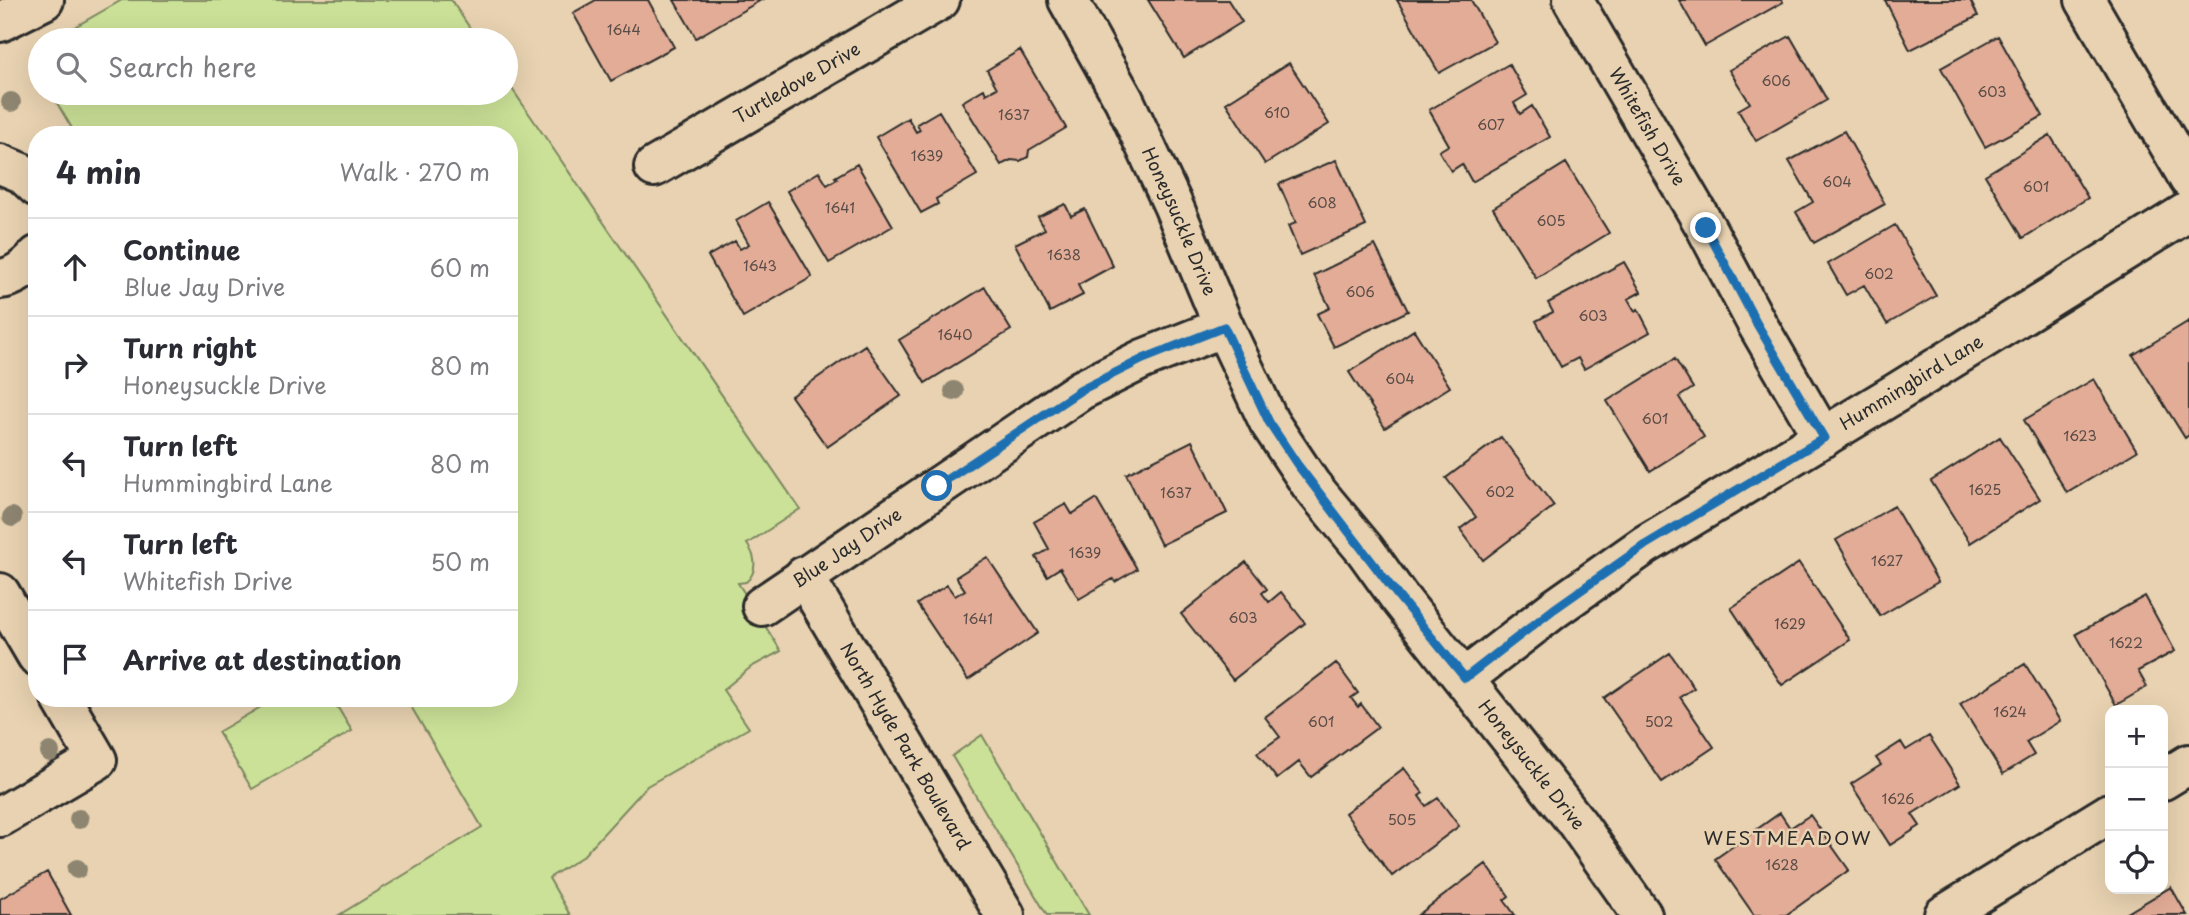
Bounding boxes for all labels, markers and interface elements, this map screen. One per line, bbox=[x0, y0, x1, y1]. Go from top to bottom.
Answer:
house number: 1644 bbox=[607, 19, 641, 40]
search box bbox=[28, 28, 518, 105]
street label: Turtledove Drive bbox=[728, 34, 865, 130]
text: Search here bbox=[108, 47, 257, 86]
icon: search bbox=[52, 48, 90, 86]
street label: Whitefish Drive bbox=[1603, 62, 1694, 190]
house number: 606 bbox=[1761, 70, 1791, 91]
house number: 603 bbox=[1978, 81, 2006, 102]
house number: 610 bbox=[1264, 102, 1290, 123]
house number: 1637 bbox=[998, 104, 1030, 125]
house number: 607 bbox=[1477, 114, 1505, 135]
street label: Honeysuckle Drive bbox=[1136, 142, 1224, 300]
house number: 1639 bbox=[911, 145, 943, 166]
text: 4 min bbox=[56, 149, 142, 194]
text: Walk · 270 m bbox=[340, 154, 490, 189]
house number: 604 bbox=[1822, 171, 1852, 192]
house number: 601 bbox=[2023, 176, 2049, 197]
house number: 608 bbox=[1307, 192, 1337, 213]
house number: 1641 bbox=[825, 197, 855, 218]
house number: 605 bbox=[1537, 210, 1565, 231]
route end bbox=[1690, 212, 1721, 243]
text: Continue bbox=[123, 230, 240, 269]
house number: 1638 bbox=[1047, 244, 1081, 265]
icon: ahead bbox=[56, 248, 94, 286]
text: 60 m bbox=[430, 250, 490, 285]
house number: 1643 bbox=[743, 255, 777, 276]
house number: 602 bbox=[1864, 263, 1894, 284]
text: Blue Jay Drive bbox=[123, 269, 285, 304]
house number: 606 bbox=[1345, 281, 1375, 302]
house number: 603 bbox=[1579, 305, 1607, 326]
house number: 1640 bbox=[938, 324, 972, 345]
street label: Hummingbird Lane bbox=[1834, 327, 1988, 436]
text: Turn right bbox=[123, 328, 257, 367]
icon: right bbox=[56, 346, 94, 384]
text: 80 m bbox=[430, 348, 490, 383]
text: Honeysuckle Drive bbox=[123, 367, 327, 402]
house number: 604 bbox=[1385, 368, 1415, 389]
house number: 601 bbox=[1642, 408, 1668, 429]
house number: 1623 bbox=[2063, 425, 2097, 446]
text: Turn left bbox=[123, 426, 238, 465]
icon: left bbox=[56, 444, 94, 482]
text: 80 m bbox=[430, 446, 490, 481]
text: Hummingbird Lane bbox=[123, 465, 333, 500]
route start bbox=[921, 470, 952, 501]
house number: 1625 bbox=[1969, 479, 2001, 500]
house number: 602 bbox=[1485, 481, 1515, 502]
house number: 1637 bbox=[1160, 482, 1192, 503]
street label: Blue Jay Drive bbox=[786, 500, 907, 594]
text: Turn left bbox=[123, 524, 238, 563]
icon: left bbox=[56, 542, 94, 580]
house number: 1639 bbox=[1069, 542, 1101, 563]
text: 50 m bbox=[430, 544, 490, 579]
house number: 1627 bbox=[1871, 550, 1903, 571]
text: Whitefish Drive bbox=[123, 563, 293, 598]
house number: 603 bbox=[1229, 607, 1257, 628]
house number: 1641 bbox=[963, 608, 993, 629]
house number: 1629 bbox=[1774, 613, 1806, 634]
house number: 1622 bbox=[2109, 632, 2143, 653]
street label: North Hyde Park Boulevard bbox=[834, 637, 978, 854]
icon: arrive bbox=[56, 640, 94, 678]
text: Arrive at destination bbox=[123, 640, 402, 679]
street label: Honeysuckle Drive bbox=[1473, 693, 1593, 835]
house number: 1624 bbox=[1993, 701, 2027, 722]
map controls bbox=[2105, 705, 2168, 894]
button: + bbox=[2105, 705, 2168, 768]
house number: 601 bbox=[1308, 711, 1334, 732]
house number: 502 bbox=[1645, 711, 1673, 732]
button: − bbox=[2105, 768, 2168, 831]
house number: 1626 bbox=[1881, 788, 1915, 809]
house number: 505 bbox=[1388, 809, 1416, 830]
district label: WESTMEADOW bbox=[1703, 823, 1873, 851]
button: locate bbox=[2105, 831, 2168, 894]
house number: 1628 bbox=[1765, 854, 1799, 875]

